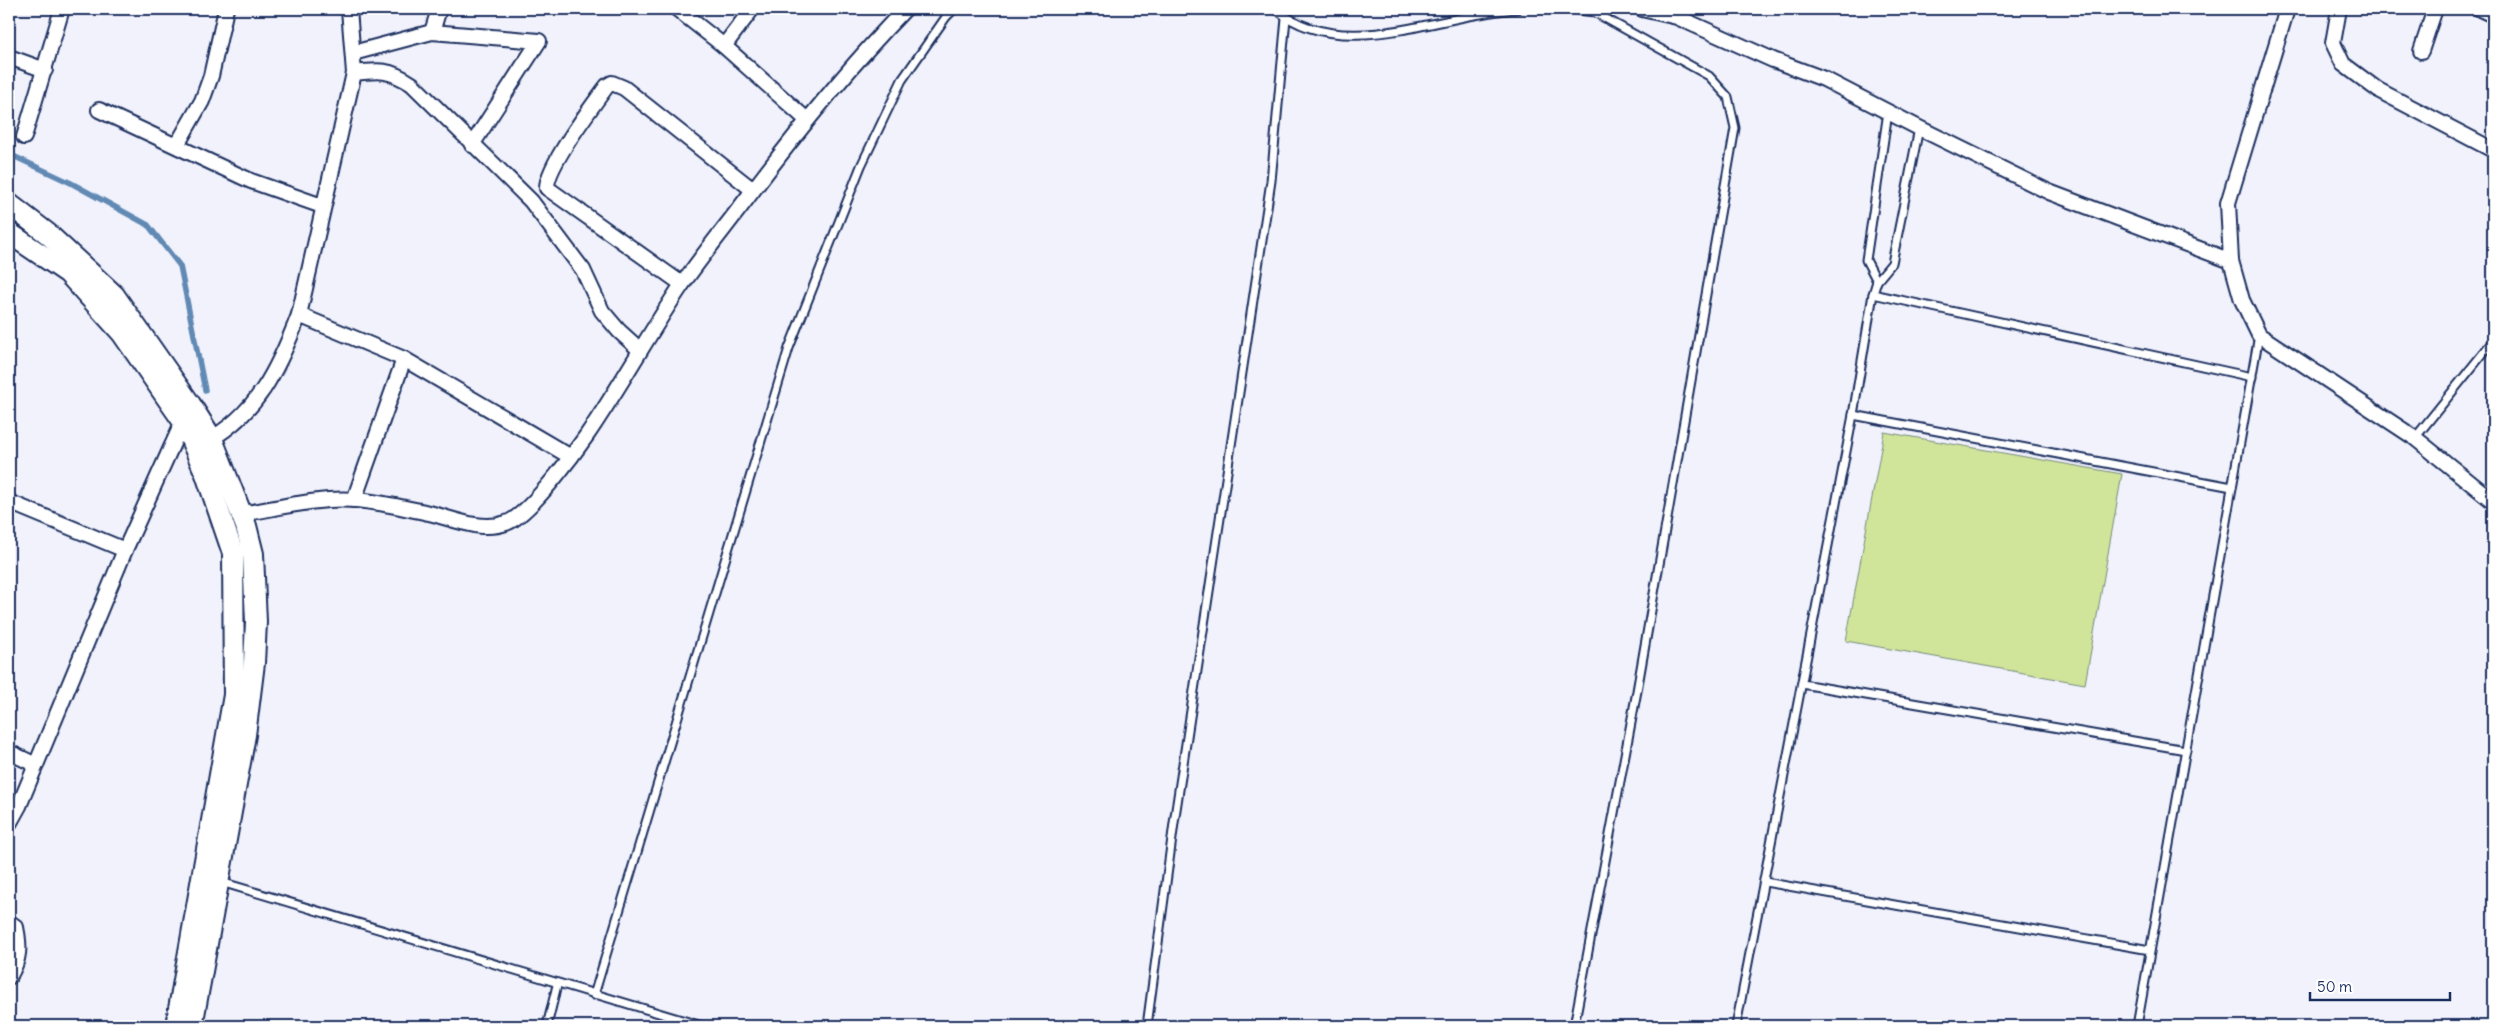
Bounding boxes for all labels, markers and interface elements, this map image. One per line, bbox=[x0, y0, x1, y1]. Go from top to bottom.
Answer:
scale bar bbox=[2310, 970, 2450, 1002]
text: 50 m bbox=[2317, 977, 2352, 996]

